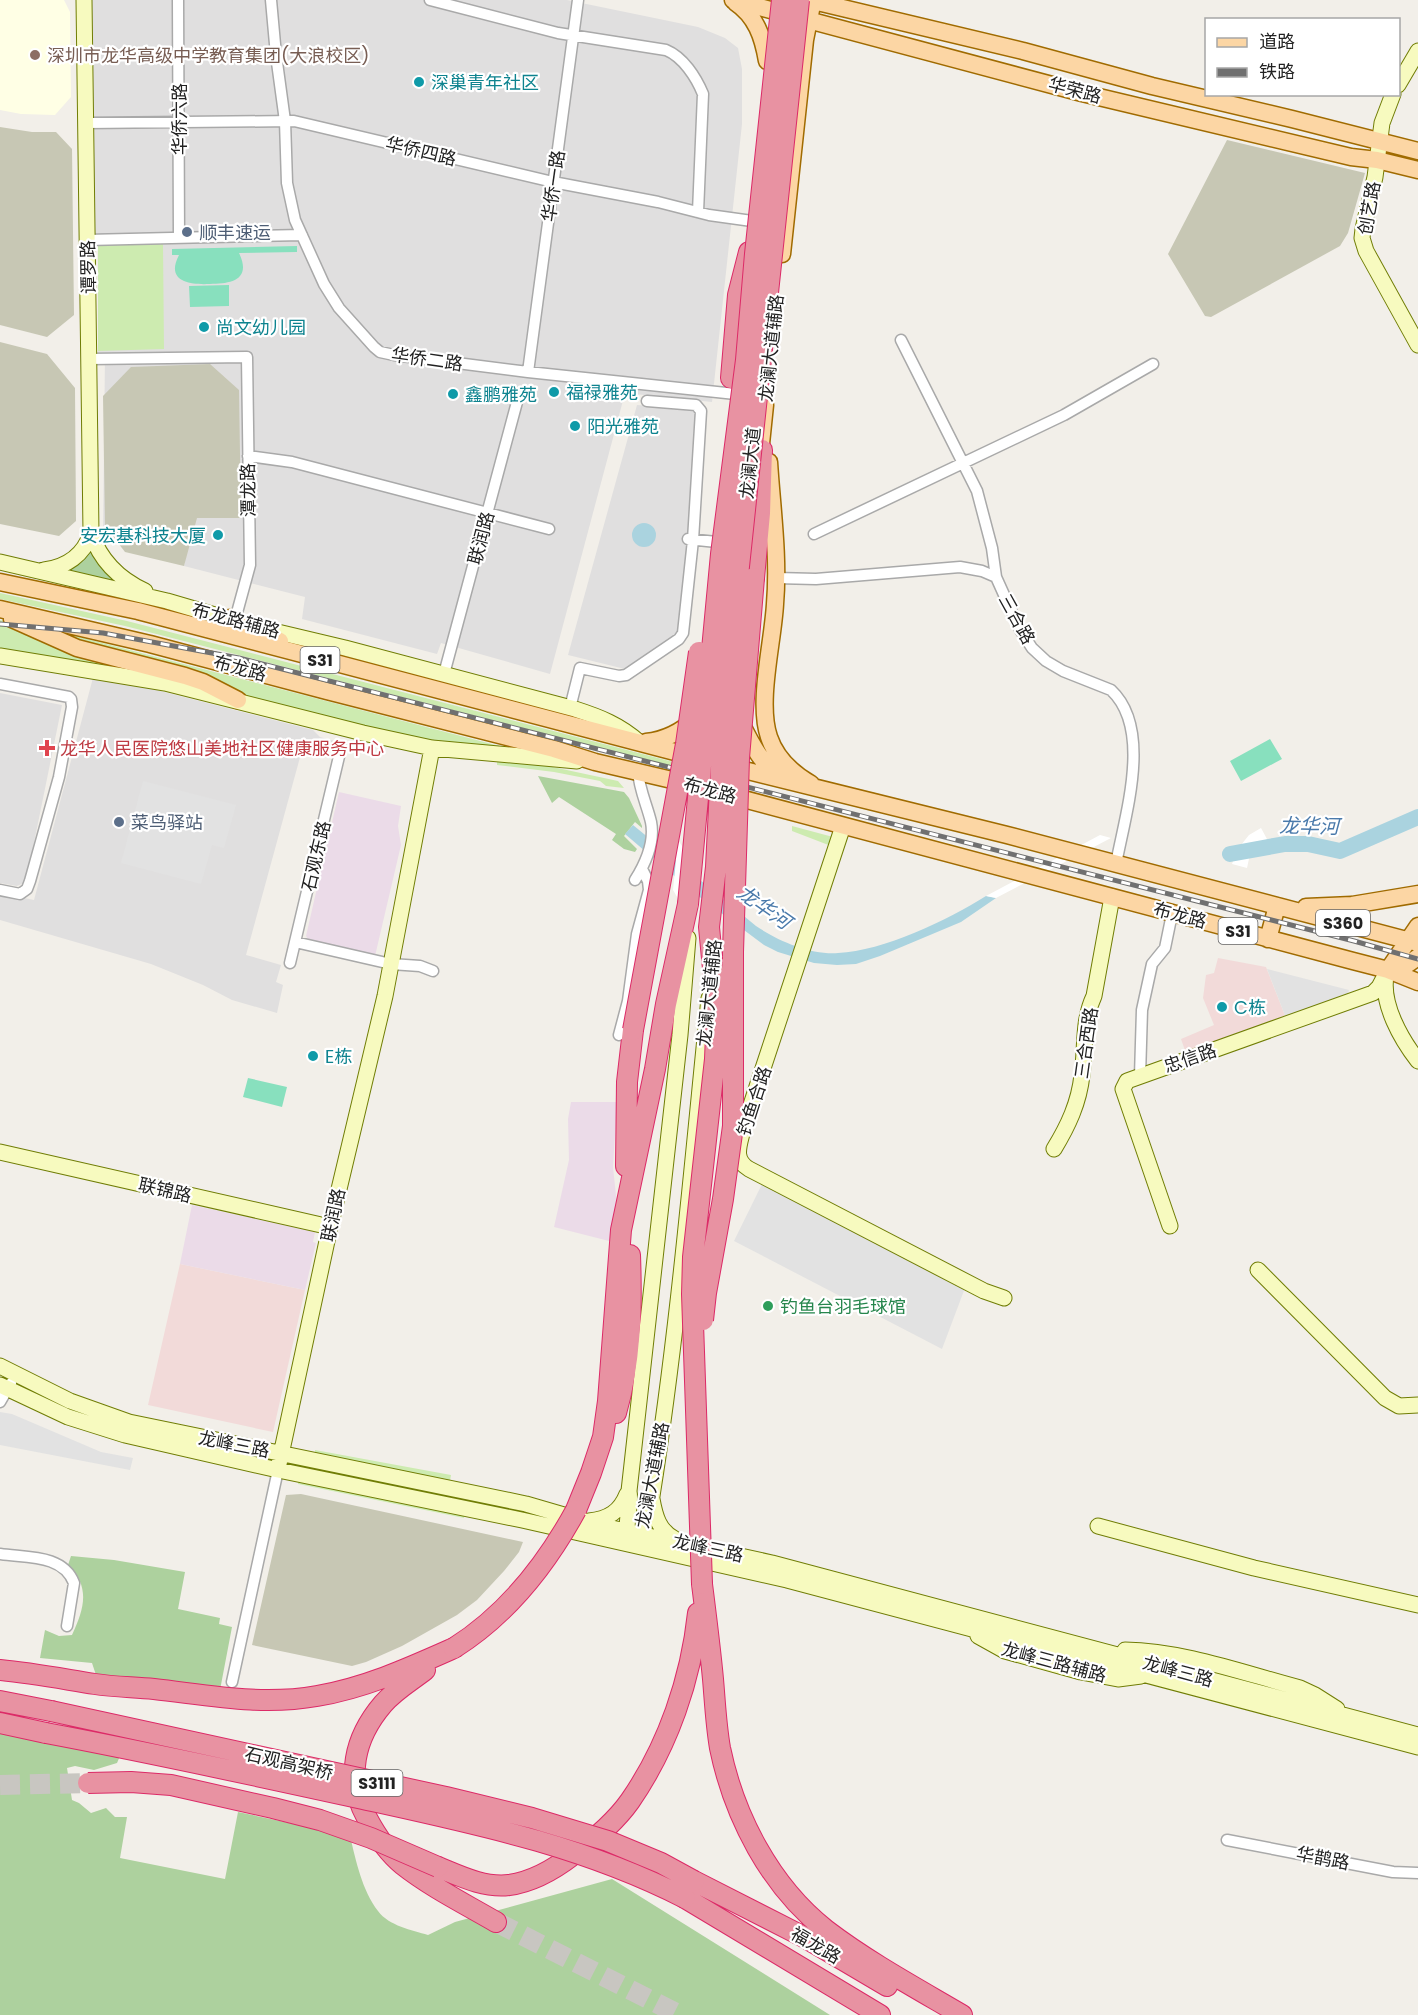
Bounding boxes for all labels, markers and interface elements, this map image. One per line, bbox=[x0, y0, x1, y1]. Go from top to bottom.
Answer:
legend bbox=[1205, 18, 1400, 96]
text: 道路 bbox=[1259, 29, 1295, 54]
place label: 深圳市龙华高级中学教育集团(大浪校区) bbox=[47, 43, 369, 68]
marker: 深圳市龙华高级中学教育集团(大浪校区) bbox=[28, 48, 42, 62]
text: 铁路 bbox=[1259, 59, 1295, 84]
place label: 深巢青年社区 bbox=[431, 70, 539, 95]
street label: 华荣路 bbox=[1046, 71, 1104, 109]
marker: 深巢青年社区 bbox=[412, 75, 426, 89]
street label: 华侨六路 bbox=[167, 83, 192, 155]
street label: 华侨四路 bbox=[383, 131, 459, 171]
street label: 华侨一路 bbox=[536, 149, 570, 223]
street label: 创艺路 bbox=[1352, 179, 1386, 237]
place label: 顺丰速运 bbox=[199, 220, 271, 245]
marker: 顺丰速运 bbox=[180, 225, 194, 239]
street label: 谭罗路 bbox=[75, 240, 101, 294]
street label: 龙澜大道辅路 bbox=[753, 293, 789, 403]
place label: 尚文幼儿园 bbox=[216, 315, 306, 340]
marker: 尚文幼儿园 bbox=[197, 320, 211, 334]
street label: 华侨二路 bbox=[390, 342, 464, 376]
place label: 福禄雅苑 bbox=[566, 380, 638, 405]
place label: 鑫鹏雅苑 bbox=[465, 382, 537, 407]
marker: 福禄雅苑 bbox=[547, 385, 561, 399]
marker: 鑫鹏雅苑 bbox=[446, 387, 460, 401]
place label: 阳光雅苑 bbox=[587, 414, 659, 439]
marker: 阳光雅苑 bbox=[568, 419, 582, 433]
street label: 龙澜大道 bbox=[734, 426, 766, 500]
street label: 潭龙路 bbox=[235, 463, 261, 517]
street label: 联润路 bbox=[462, 509, 500, 567]
place label: 安宏基科技大厦 bbox=[80, 523, 206, 548]
marker: 安宏基科技大厦 bbox=[211, 528, 225, 542]
street label: 三合路 bbox=[993, 589, 1041, 649]
street label: 布龙路辅路 bbox=[189, 596, 283, 644]
road number: S31 bbox=[300, 647, 340, 673]
street label: 布龙路 bbox=[211, 649, 269, 687]
place label: 龙华人民医院悠山美地社区健康服务中心 bbox=[60, 736, 384, 761]
marker: 龙华人民医院悠山美地社区健康服务中心 bbox=[38, 739, 56, 757]
street label: 布龙路 bbox=[681, 771, 739, 809]
place label: 菜鸟驿站 bbox=[131, 810, 203, 835]
water label: 龙华河 bbox=[1279, 811, 1343, 841]
marker: 菜鸟驿站 bbox=[112, 815, 126, 829]
street label: 石观东路 bbox=[296, 818, 336, 894]
water label: 龙华河 bbox=[731, 878, 800, 938]
street label: 布龙路 bbox=[1151, 896, 1209, 934]
road number: S360 bbox=[1316, 910, 1370, 936]
road number: S31 bbox=[1218, 918, 1258, 944]
street label: 龙澜大道辅路 bbox=[691, 938, 727, 1048]
place label: C栋 bbox=[1234, 995, 1266, 1020]
marker: C栋 bbox=[1215, 1000, 1229, 1014]
street label: 三合西路 bbox=[1069, 1006, 1103, 1080]
street label: 忠信路 bbox=[1160, 1037, 1220, 1079]
place label: E栋 bbox=[325, 1044, 352, 1069]
marker: E栋 bbox=[306, 1049, 320, 1063]
street label: 钓鱼合路 bbox=[731, 1063, 777, 1139]
street label: 联锦路 bbox=[136, 1172, 194, 1208]
street label: 联润路 bbox=[315, 1186, 351, 1244]
place label: 钓鱼台羽毛球馆 bbox=[780, 1294, 906, 1319]
marker: 钓鱼台羽毛球馆 bbox=[761, 1299, 775, 1313]
street label: 龙澜大道辅路 bbox=[629, 1420, 675, 1530]
street label: 龙峰三路 bbox=[196, 1425, 272, 1463]
street label: 龙峰三路 bbox=[670, 1528, 746, 1568]
street label: 龙峰三路辅路 bbox=[999, 1636, 1109, 1688]
street label: 龙峰三路 bbox=[1140, 1650, 1216, 1692]
street label: 石观高架桥 bbox=[242, 1741, 336, 1785]
road number: S3111 bbox=[352, 1770, 403, 1796]
street label: 华鹊路 bbox=[1294, 1841, 1352, 1875]
street label: 福龙路 bbox=[786, 1921, 846, 1969]

